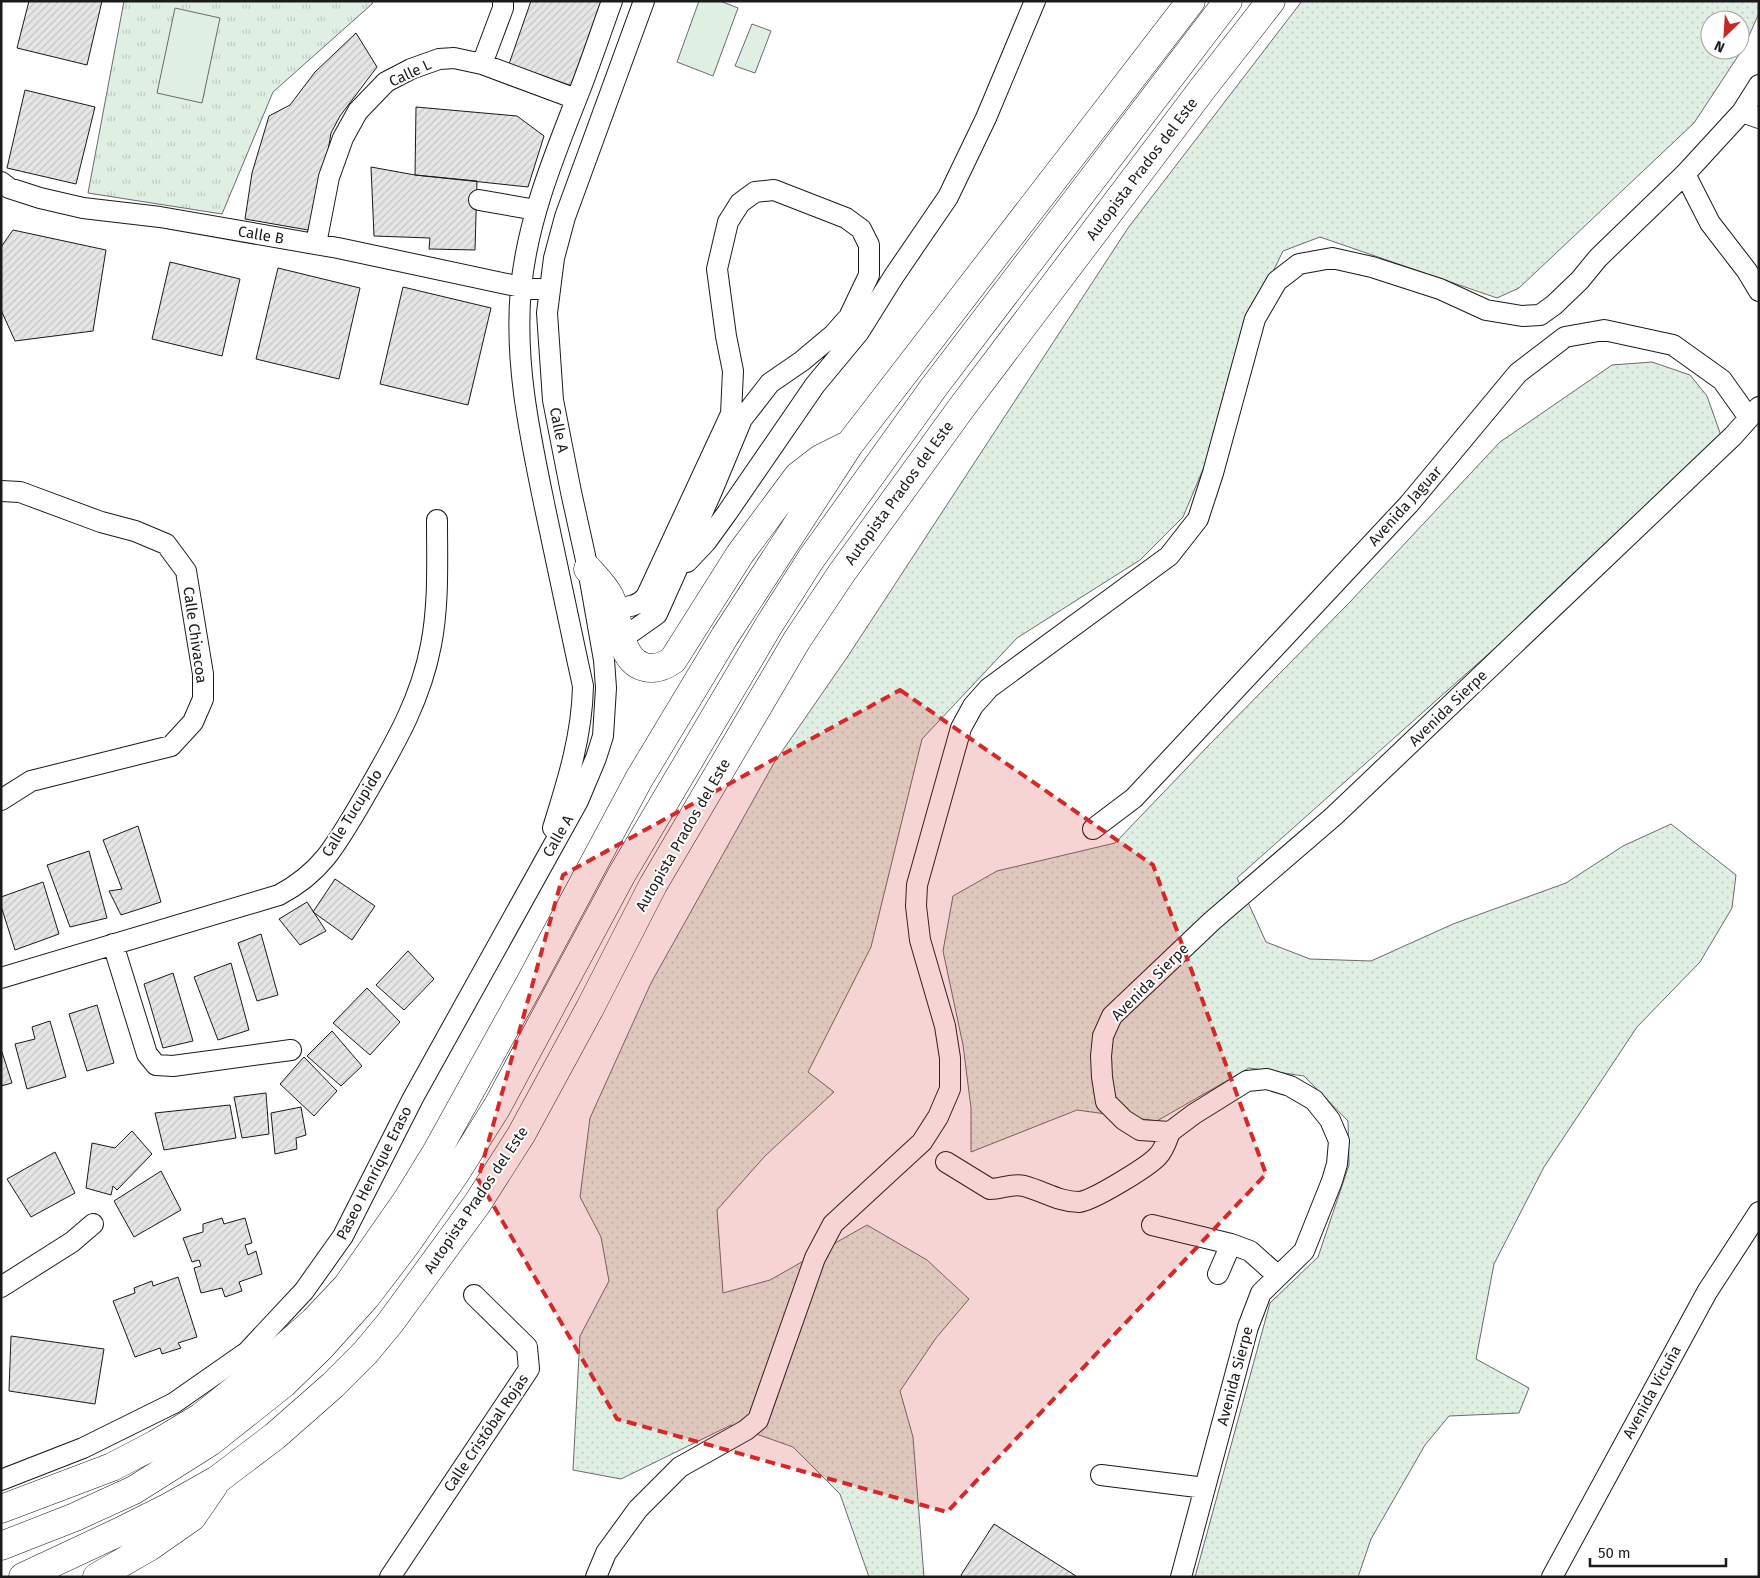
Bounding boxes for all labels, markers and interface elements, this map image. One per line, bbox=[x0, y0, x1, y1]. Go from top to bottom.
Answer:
north arrow bbox=[1700, 10, 1750, 60]
text: N bbox=[1712, 37, 1728, 56]
street label: Calle L bbox=[386, 55, 434, 91]
street label: Autopista Prados del Este bbox=[1083, 94, 1201, 244]
street label: Calle B bbox=[237, 222, 285, 248]
street label: Calle A bbox=[546, 406, 572, 455]
street label: Autopista Prados del Este bbox=[841, 418, 957, 568]
street label: Avenida Jaguar bbox=[1364, 462, 1446, 550]
street label: Calle Chivacoa bbox=[179, 586, 211, 684]
street label: Avenida Sierpe bbox=[1405, 666, 1491, 750]
street label: Autopista Prados del Este bbox=[632, 755, 734, 915]
street label: Calle Tucupido bbox=[318, 766, 386, 860]
street label: Calle A bbox=[539, 811, 577, 860]
street label: Avenida Sierpe bbox=[1108, 940, 1192, 1024]
street label: Paseo Henrique Eraso bbox=[332, 1103, 416, 1243]
street label: Autopista Prados del Este bbox=[420, 1123, 532, 1277]
street label: Avenida Sierpe bbox=[1213, 1325, 1257, 1427]
street label: Avenida Vicuña bbox=[1619, 1342, 1685, 1442]
street label: Calle Cristóbal Rojas bbox=[440, 1371, 532, 1495]
scale bar bbox=[1590, 1536, 1726, 1568]
text: 50 m bbox=[1598, 1544, 1631, 1562]

